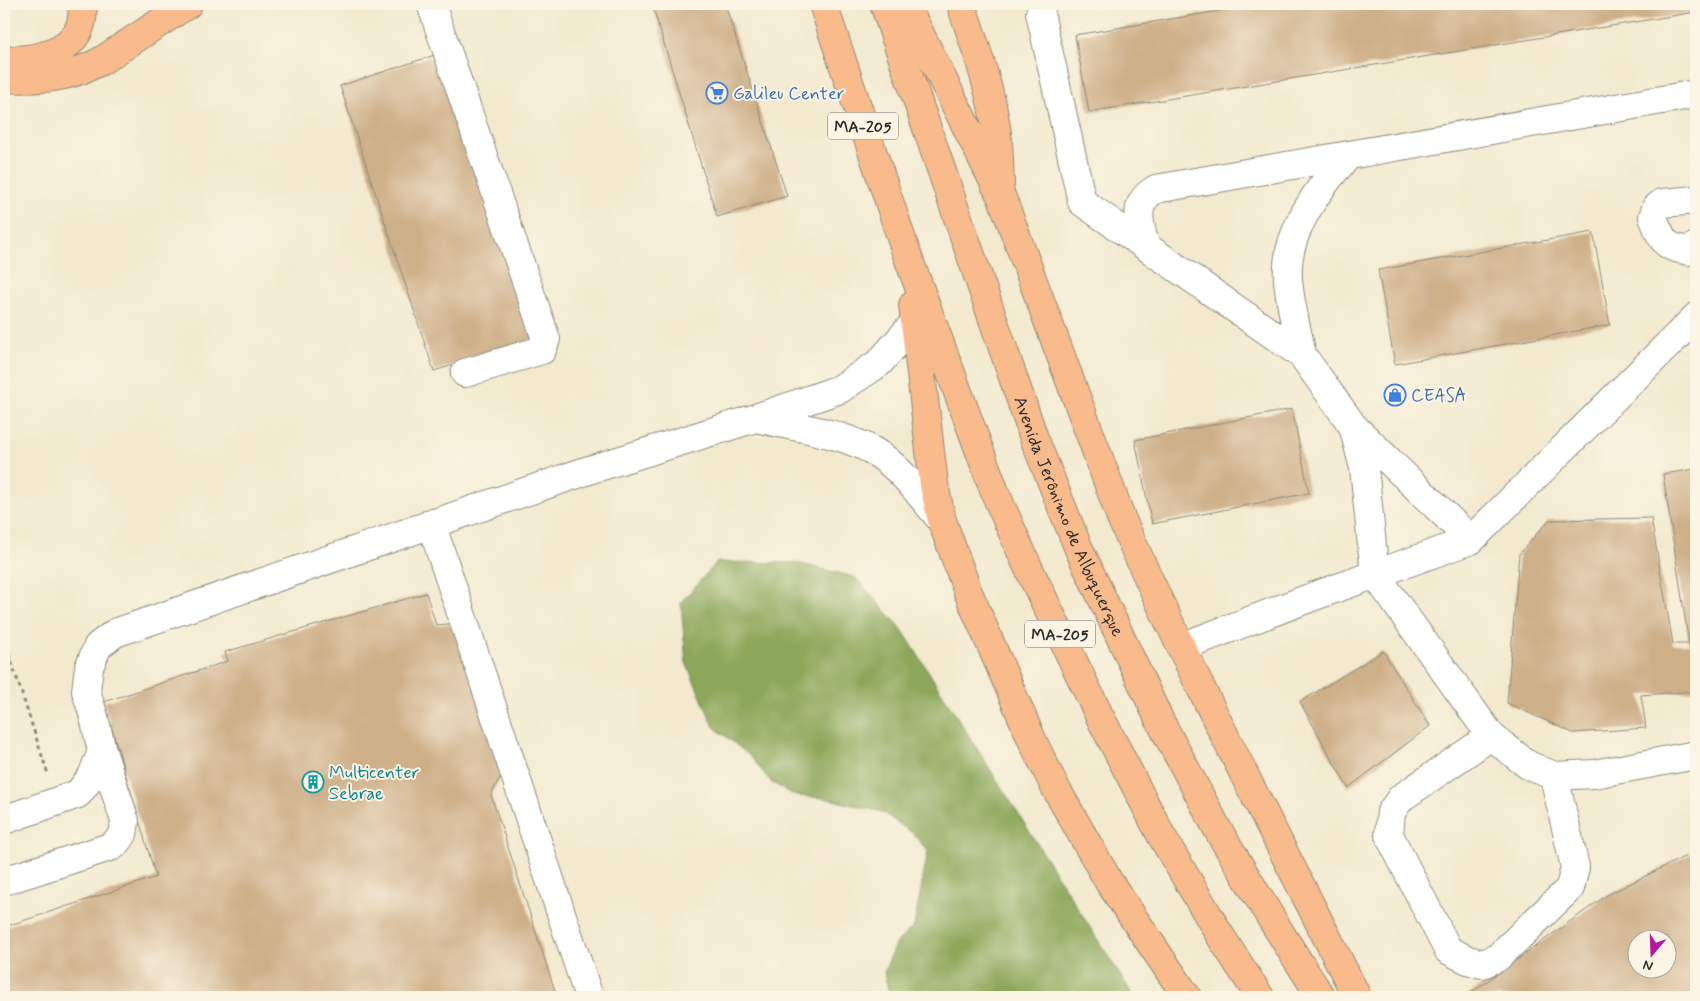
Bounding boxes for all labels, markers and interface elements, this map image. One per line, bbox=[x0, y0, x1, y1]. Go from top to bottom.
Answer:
supermarket icon: Galileu Center bbox=[705, 81, 729, 105]
place label: Galileu Center bbox=[733, 82, 845, 106]
road number: MA-205 bbox=[828, 112, 898, 140]
shop icon: CEASA bbox=[1383, 383, 1407, 407]
place label: CEASA bbox=[1411, 384, 1467, 408]
street label: Avenida Jerônimo de Albuquerque bbox=[1008, 393, 1130, 641]
road number: MA-205 bbox=[1025, 620, 1095, 648]
place label: Multicenter Sebrae bbox=[329, 761, 420, 806]
building icon: Multicenter Sebrae bbox=[301, 770, 325, 794]
north arrow bbox=[1628, 928, 1678, 978]
text: N bbox=[1641, 955, 1655, 975]

